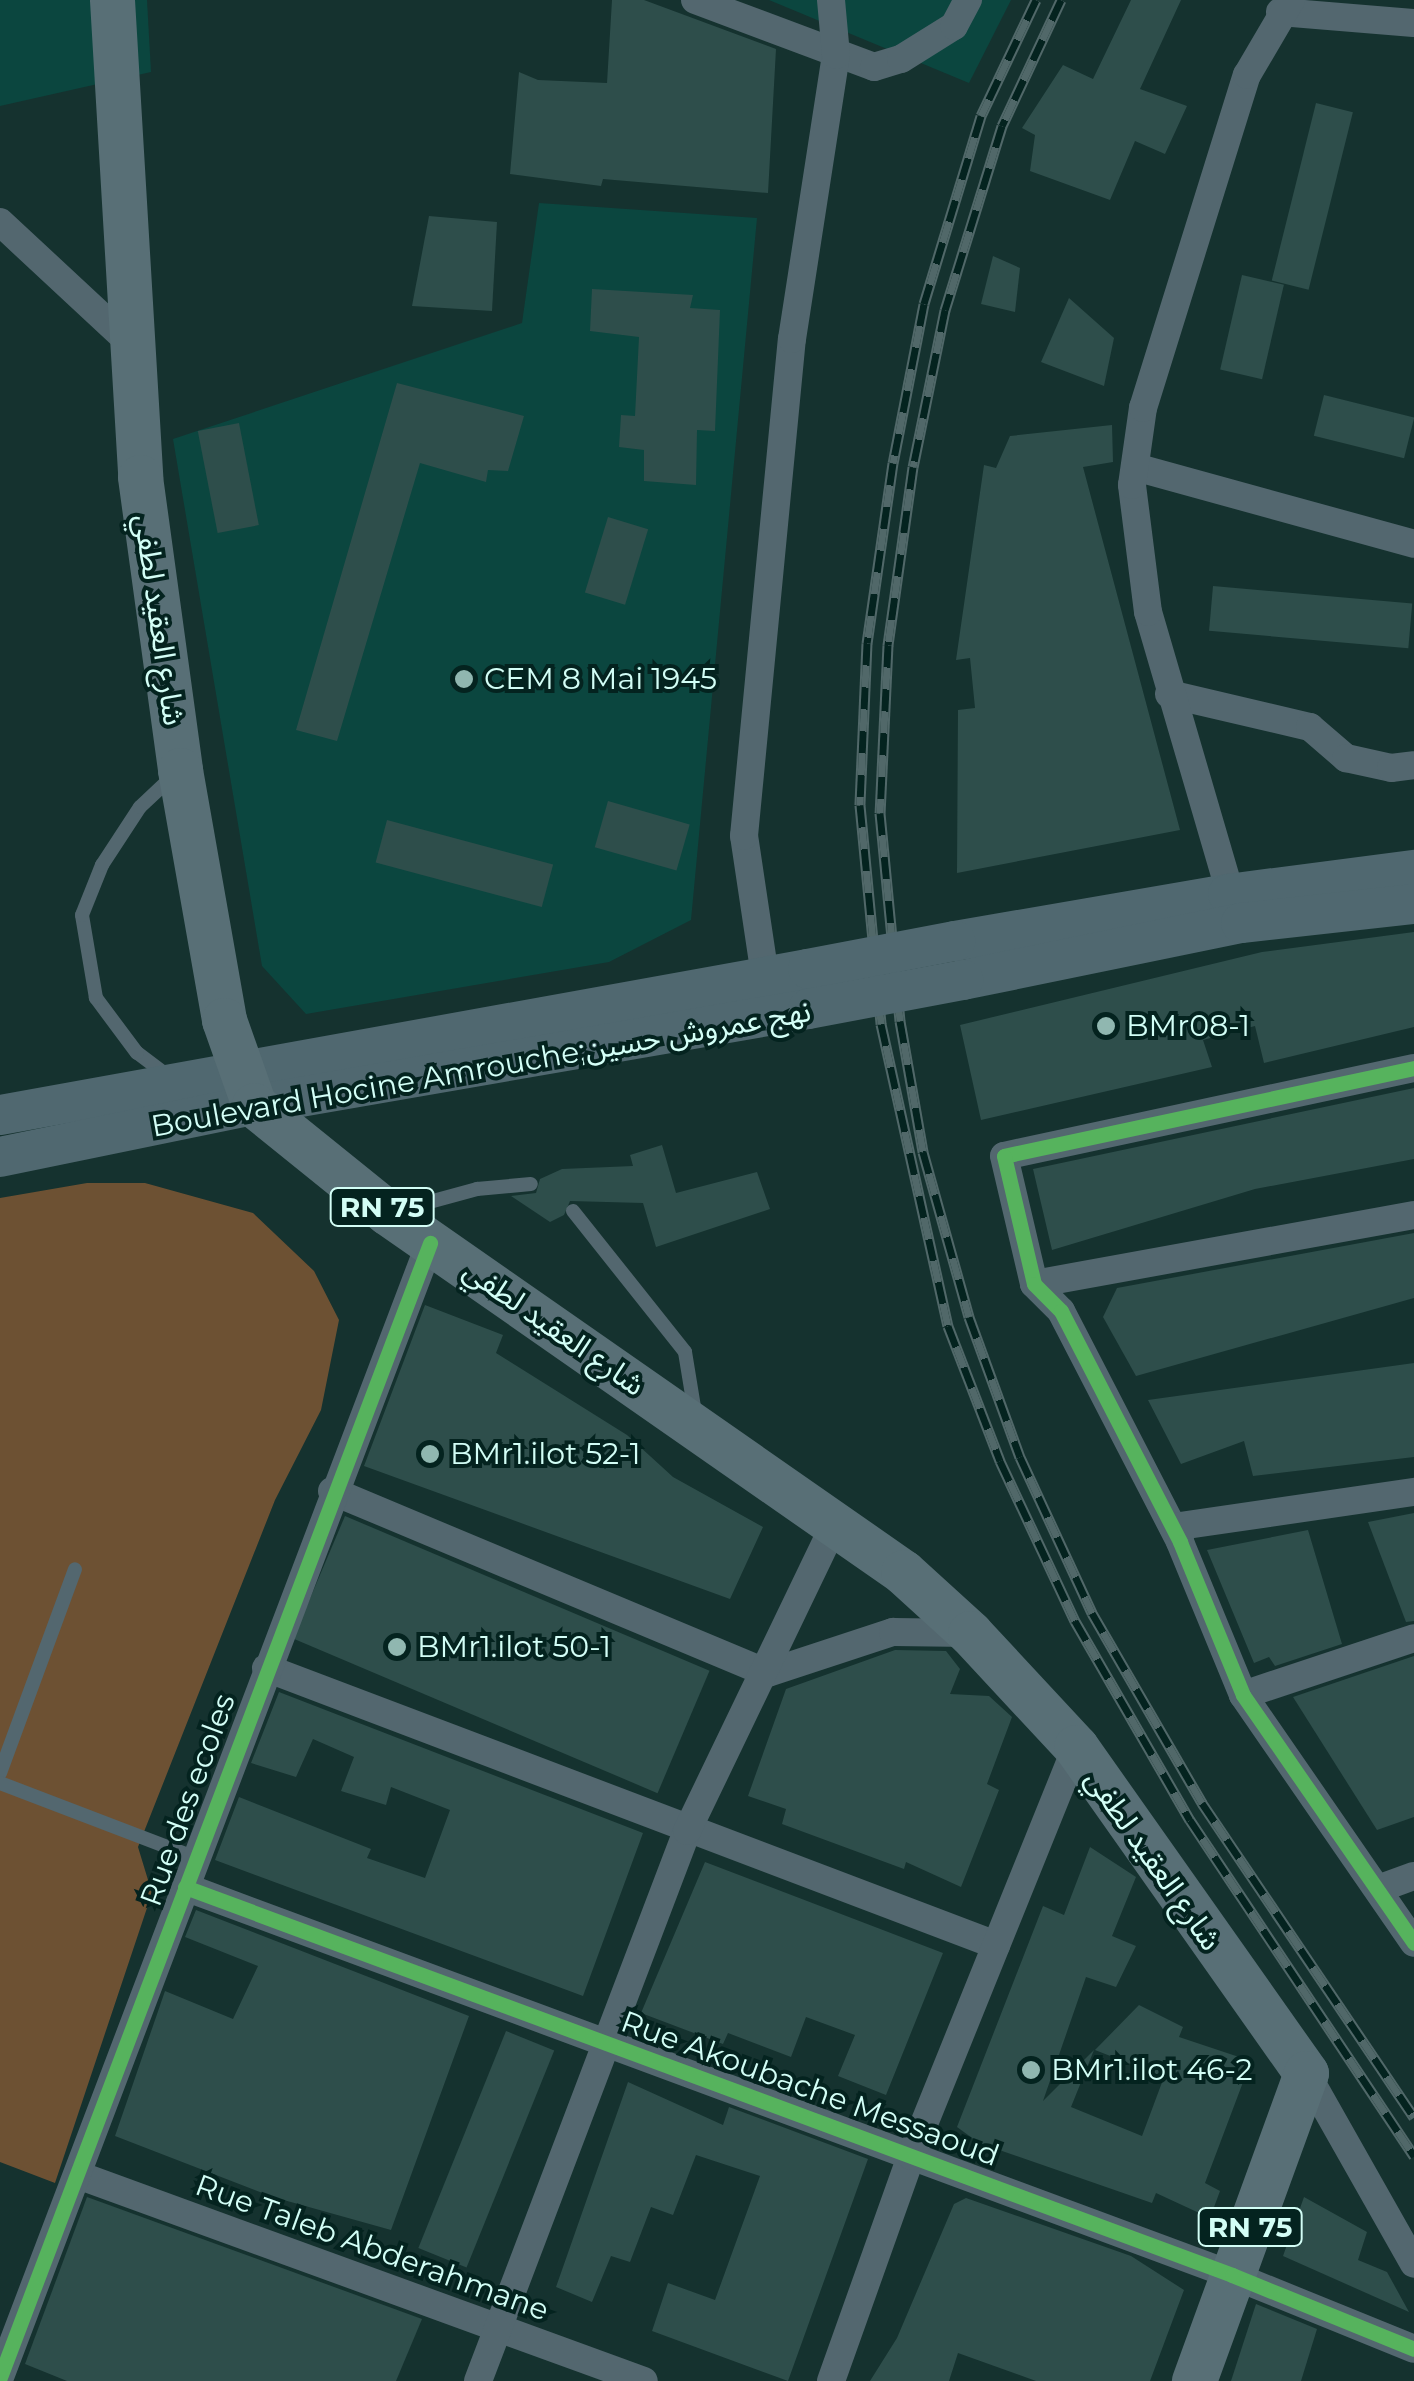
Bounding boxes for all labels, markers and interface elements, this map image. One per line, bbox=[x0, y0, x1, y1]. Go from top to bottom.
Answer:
street label: شارع العقيد لطفي bbox=[126, 512, 192, 728]
place label: CEM 8 Mai 1945 bbox=[484, 661, 717, 697]
marker: CEM 8 Mai 1945 bbox=[453, 668, 475, 690]
street label: Boulevard Hocine Amrouche;نهج عمروش حسين bbox=[148, 993, 814, 1145]
place label: BMr08-1 bbox=[1126, 1008, 1250, 1044]
marker: BMr08-1 bbox=[1095, 1015, 1117, 1037]
road number: RN 75 bbox=[330, 1184, 434, 1230]
street label: شارع العقيد لطفي bbox=[457, 1252, 651, 1404]
place label: BMr1.ilot 52-1 bbox=[450, 1436, 641, 1472]
marker: BMr1.ilot 52-1 bbox=[419, 1443, 441, 1465]
place label: BMr1.ilot 50-1 bbox=[417, 1629, 611, 1665]
marker: BMr1.ilot 50-1 bbox=[386, 1636, 408, 1658]
street label: Rue des ecoles bbox=[133, 1689, 243, 1911]
street label: شارع العقيد لطفي bbox=[1077, 1763, 1229, 1957]
street label: Rue Akoubache Messaoud bbox=[616, 2004, 1004, 2174]
place label: BMr1.ilot 46-2 bbox=[1051, 2052, 1253, 2088]
marker: BMr1.ilot 46-2 bbox=[1020, 2059, 1042, 2081]
street label: Rue Taleb Abderahmane bbox=[190, 2167, 554, 2329]
road number: RN 75 bbox=[1198, 2204, 1302, 2250]

